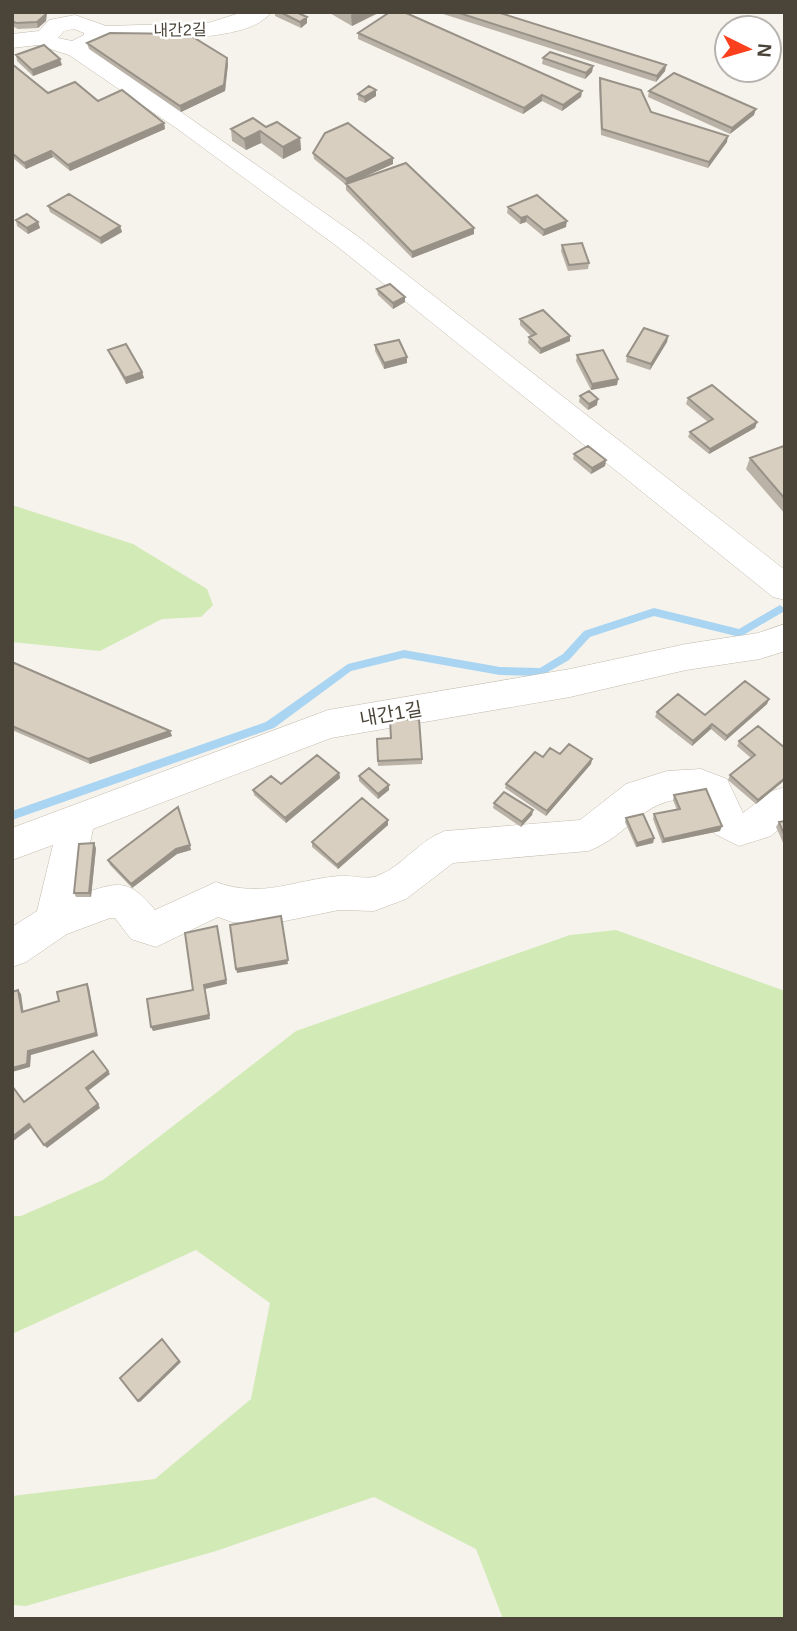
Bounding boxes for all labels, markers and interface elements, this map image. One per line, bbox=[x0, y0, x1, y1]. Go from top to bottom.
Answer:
north arrow bbox=[713, 14, 783, 84]
street label: 내간2길 bbox=[153, 21, 207, 39]
text: N bbox=[753, 43, 775, 58]
street label: 내간1길 bbox=[358, 698, 424, 730]

